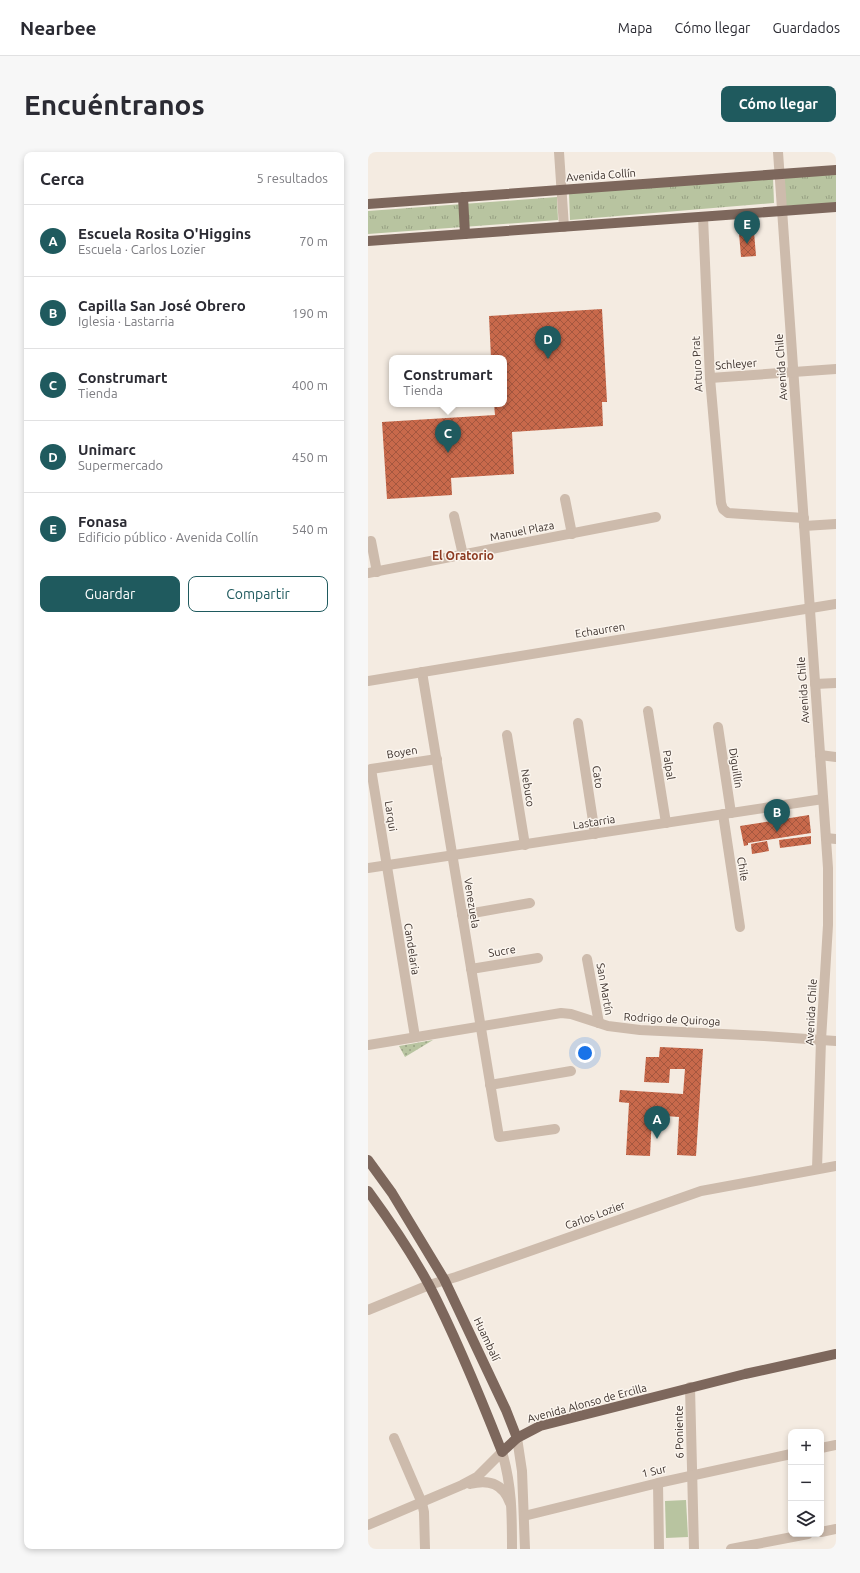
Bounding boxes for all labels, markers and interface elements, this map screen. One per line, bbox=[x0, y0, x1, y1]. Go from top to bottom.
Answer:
text: Nearbee bbox=[20, 17, 97, 39]
text: Mapa bbox=[618, 20, 653, 36]
text: Cómo llegar bbox=[675, 20, 750, 36]
text: Guardados bbox=[772, 20, 840, 36]
button: Cómo llegar bbox=[721, 86, 836, 122]
text: Encuéntranos bbox=[24, 89, 205, 120]
street label: Avenida Collín bbox=[566, 167, 636, 183]
text: Cerca bbox=[40, 169, 85, 188]
text: 5 resultados bbox=[257, 171, 328, 185]
pin: E bbox=[734, 211, 760, 244]
text: Escuela Rosita O'Higgins bbox=[78, 225, 251, 242]
text: A bbox=[48, 234, 58, 248]
text: 70 m bbox=[299, 234, 328, 248]
text: Escuela · Carlos Lozier bbox=[78, 242, 205, 256]
text: Capilla San José Obrero bbox=[78, 297, 246, 314]
text: B bbox=[49, 306, 57, 320]
text: 190 m bbox=[292, 306, 328, 320]
text: Iglesia · Lastarria bbox=[78, 314, 174, 328]
pin: D bbox=[535, 326, 561, 359]
street label: Avenida Chile bbox=[773, 333, 789, 401]
street label: Arturo Prat bbox=[690, 335, 704, 392]
popup bbox=[389, 355, 507, 407]
street label: Schleyer bbox=[715, 357, 758, 371]
text: Construmart bbox=[403, 366, 493, 383]
text: Construmart bbox=[78, 369, 167, 386]
text: C bbox=[49, 378, 57, 392]
text: 400 m bbox=[292, 378, 328, 392]
text: Tienda bbox=[403, 383, 443, 397]
text: Tienda bbox=[78, 386, 118, 400]
pin: C bbox=[435, 420, 461, 453]
text: Unimarc bbox=[78, 441, 136, 458]
text: D bbox=[48, 450, 58, 464]
text: 450 m bbox=[292, 450, 328, 464]
text: Supermercado bbox=[78, 458, 163, 472]
text: Fonasa bbox=[78, 513, 128, 530]
street label: Manuel Plaza bbox=[489, 519, 555, 543]
text: E bbox=[49, 522, 57, 536]
text: 540 m bbox=[292, 522, 328, 536]
text: Edificio público · Avenida Collín bbox=[78, 530, 258, 544]
district label: El Oratorio bbox=[432, 549, 494, 562]
button: Guardar bbox=[40, 576, 180, 612]
button: Compartir bbox=[188, 576, 328, 612]
street label: Echaurren bbox=[574, 620, 626, 640]
street label: Avenida Chile bbox=[795, 656, 811, 724]
street label: Boyen bbox=[386, 744, 418, 760]
street label: Diguillín bbox=[727, 747, 745, 789]
street label: Palpal bbox=[661, 749, 677, 781]
street label: Cato bbox=[590, 765, 606, 789]
street label: Nebuco bbox=[519, 768, 537, 808]
pin: B bbox=[764, 799, 790, 832]
street label: Larqui bbox=[383, 800, 399, 832]
street label: Lastarria bbox=[572, 813, 616, 831]
street label: Chile bbox=[735, 856, 751, 882]
street label: Venezuela bbox=[462, 877, 482, 929]
street label: Candelaria bbox=[402, 922, 422, 976]
street label: Sucre bbox=[488, 943, 516, 959]
street label: San Martín bbox=[594, 962, 616, 1016]
street label: Avenida Chile bbox=[803, 978, 819, 1046]
street label: Rodrigo de Quiroga bbox=[623, 1010, 721, 1028]
your location bbox=[575, 1043, 595, 1063]
pin: A bbox=[644, 1106, 670, 1139]
street label: Carlos Lozier bbox=[563, 1198, 627, 1231]
street label: Huambalí bbox=[472, 1315, 502, 1363]
street label: Avenida Alonso de Ercilla bbox=[526, 1381, 648, 1425]
street label: 6 Poniente bbox=[673, 1405, 685, 1459]
map controls bbox=[788, 1429, 824, 1537]
button: + bbox=[788, 1429, 824, 1465]
street label: 1 Sur bbox=[641, 1462, 668, 1480]
button: − bbox=[788, 1465, 824, 1501]
button: layers bbox=[788, 1501, 824, 1537]

